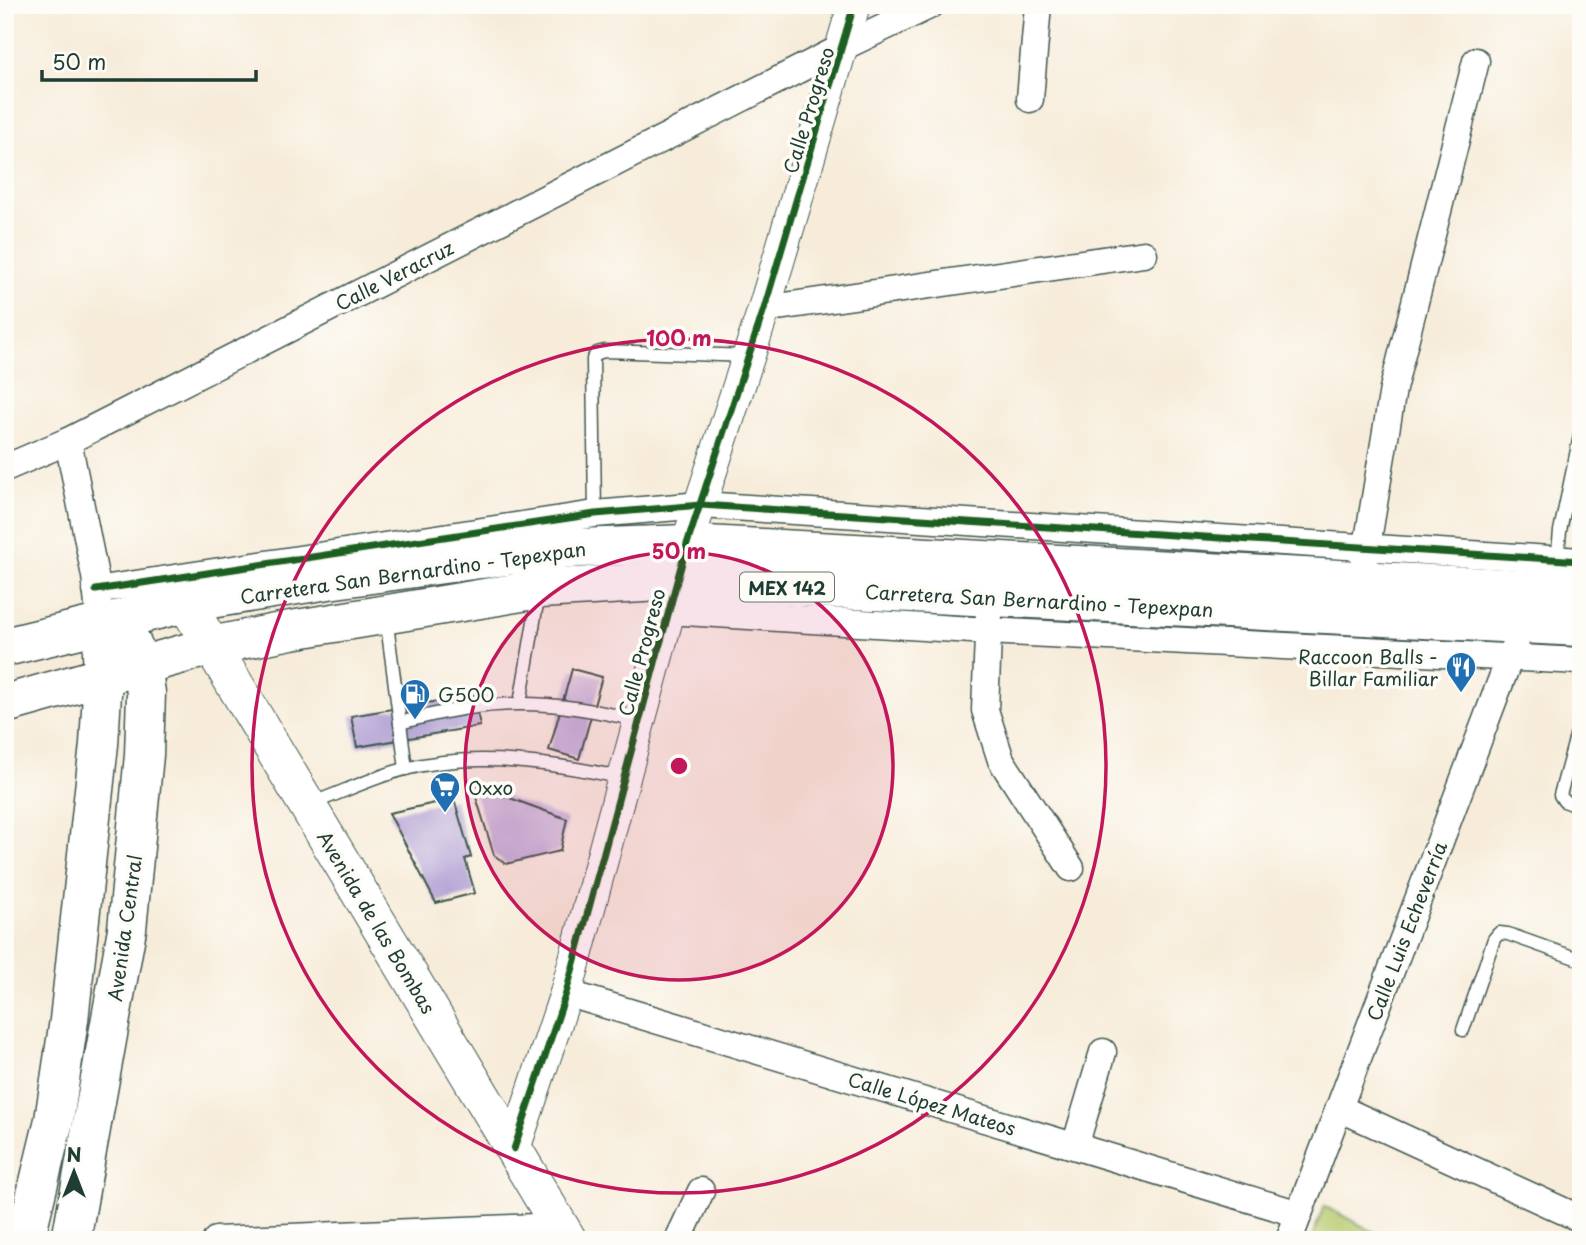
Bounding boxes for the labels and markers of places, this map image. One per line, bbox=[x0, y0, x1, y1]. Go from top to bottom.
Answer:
place label: Raccoon Balls - Billar Familiar bbox=[1298, 642, 1438, 692]
restaurant icon: Raccoon Balls - Billar Familiar bbox=[1444, 650, 1478, 694]
fuel station icon: G500 bbox=[398, 677, 432, 721]
place label: G500 bbox=[438, 680, 495, 708]
centre of rings bbox=[667, 754, 691, 778]
supermarket icon: Oxxo bbox=[428, 770, 462, 814]
place label: Oxxo bbox=[468, 773, 513, 801]

